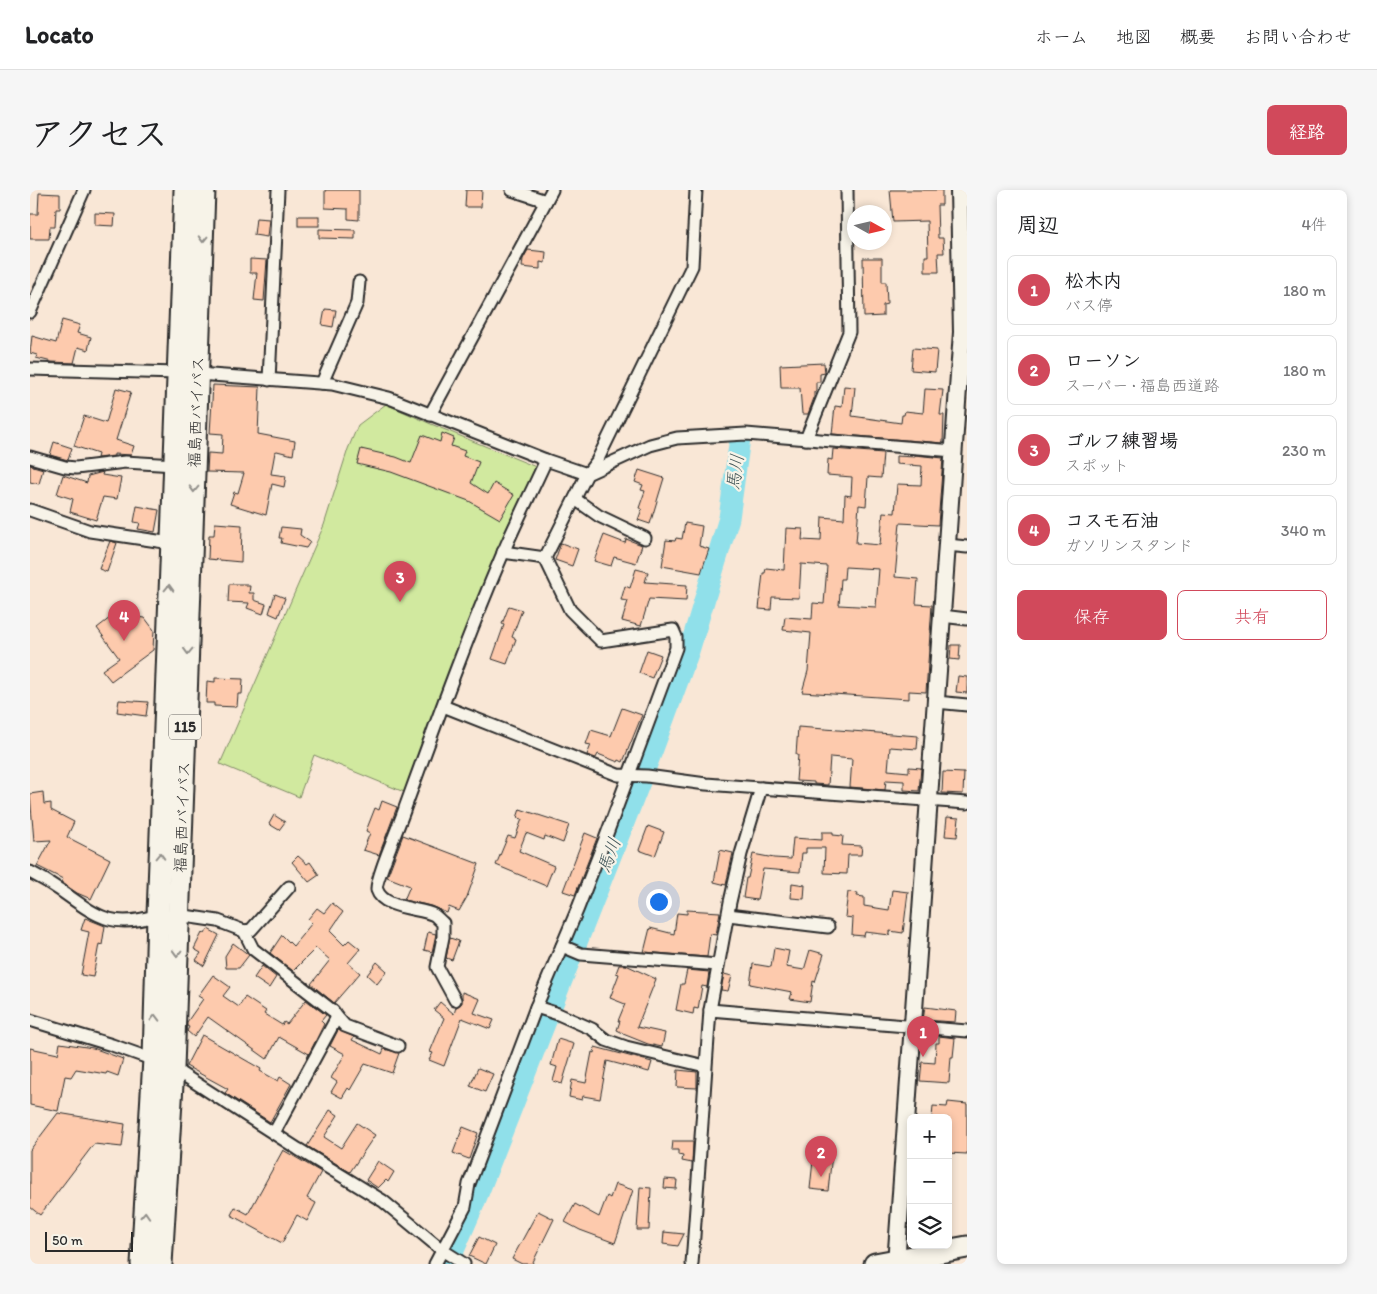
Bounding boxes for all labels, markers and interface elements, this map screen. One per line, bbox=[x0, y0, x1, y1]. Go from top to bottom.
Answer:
text: Locato bbox=[25, 20, 94, 49]
text: ホーム bbox=[1035, 26, 1088, 48]
text: 地図 bbox=[1116, 26, 1152, 48]
text: 概要 bbox=[1180, 26, 1216, 48]
text: お問い合わせ bbox=[1244, 26, 1352, 48]
button: 経路 bbox=[1267, 105, 1347, 155]
text: アクセス bbox=[30, 113, 168, 155]
north arrow bbox=[847, 205, 892, 250]
text: 周辺 bbox=[1017, 212, 1059, 237]
text: 4件 bbox=[1301, 215, 1327, 234]
one-way arrow bbox=[197, 235, 208, 243]
text: 松木内 bbox=[1065, 269, 1122, 292]
text: 1 bbox=[1030, 281, 1038, 300]
text: 180 m bbox=[1283, 281, 1326, 300]
text: バス停 bbox=[1065, 296, 1113, 315]
text: ローソン bbox=[1065, 349, 1141, 372]
street label: 福島西バイパス bbox=[185, 356, 207, 468]
text: 2 bbox=[1030, 361, 1038, 380]
text: 180 m bbox=[1283, 361, 1326, 380]
text: スーパー · 福島西道路 bbox=[1065, 376, 1219, 395]
text: ゴルフ練習場 bbox=[1065, 429, 1178, 452]
text: 3 bbox=[1030, 441, 1038, 460]
text: 230 m bbox=[1282, 441, 1326, 460]
water label: 馬川 bbox=[722, 453, 748, 491]
text: スポット bbox=[1065, 456, 1129, 475]
one-way arrow bbox=[188, 485, 199, 493]
text: コスモ石油 bbox=[1065, 509, 1159, 532]
text: 4 bbox=[1029, 521, 1039, 540]
text: 340 m bbox=[1281, 521, 1326, 540]
text: ガソリンスタンド bbox=[1065, 536, 1193, 555]
pin: 3 bbox=[384, 561, 416, 602]
one-way arrow bbox=[164, 584, 175, 592]
button: 保存 bbox=[1017, 590, 1167, 640]
button: 共有 bbox=[1177, 590, 1327, 640]
pin: 4 bbox=[108, 600, 140, 641]
one-way arrow bbox=[182, 647, 193, 655]
road number: 115 bbox=[169, 714, 201, 740]
street label: 福島西バイパス bbox=[171, 761, 193, 873]
water label: 馬川 bbox=[592, 834, 626, 876]
one-way arrow bbox=[155, 851, 165, 859]
your location bbox=[646, 889, 672, 915]
one-way arrow bbox=[171, 950, 182, 958]
one-way arrow bbox=[150, 1014, 160, 1022]
pin: 1 bbox=[907, 1016, 939, 1057]
map controls bbox=[907, 1114, 952, 1249]
button: + bbox=[907, 1114, 952, 1159]
pin: 2 bbox=[805, 1136, 837, 1177]
button: − bbox=[907, 1159, 952, 1204]
button: layers bbox=[907, 1204, 952, 1249]
one-way arrow bbox=[139, 1211, 150, 1219]
scale bar bbox=[45, 1229, 132, 1252]
text: 50 m bbox=[52, 1232, 83, 1249]

